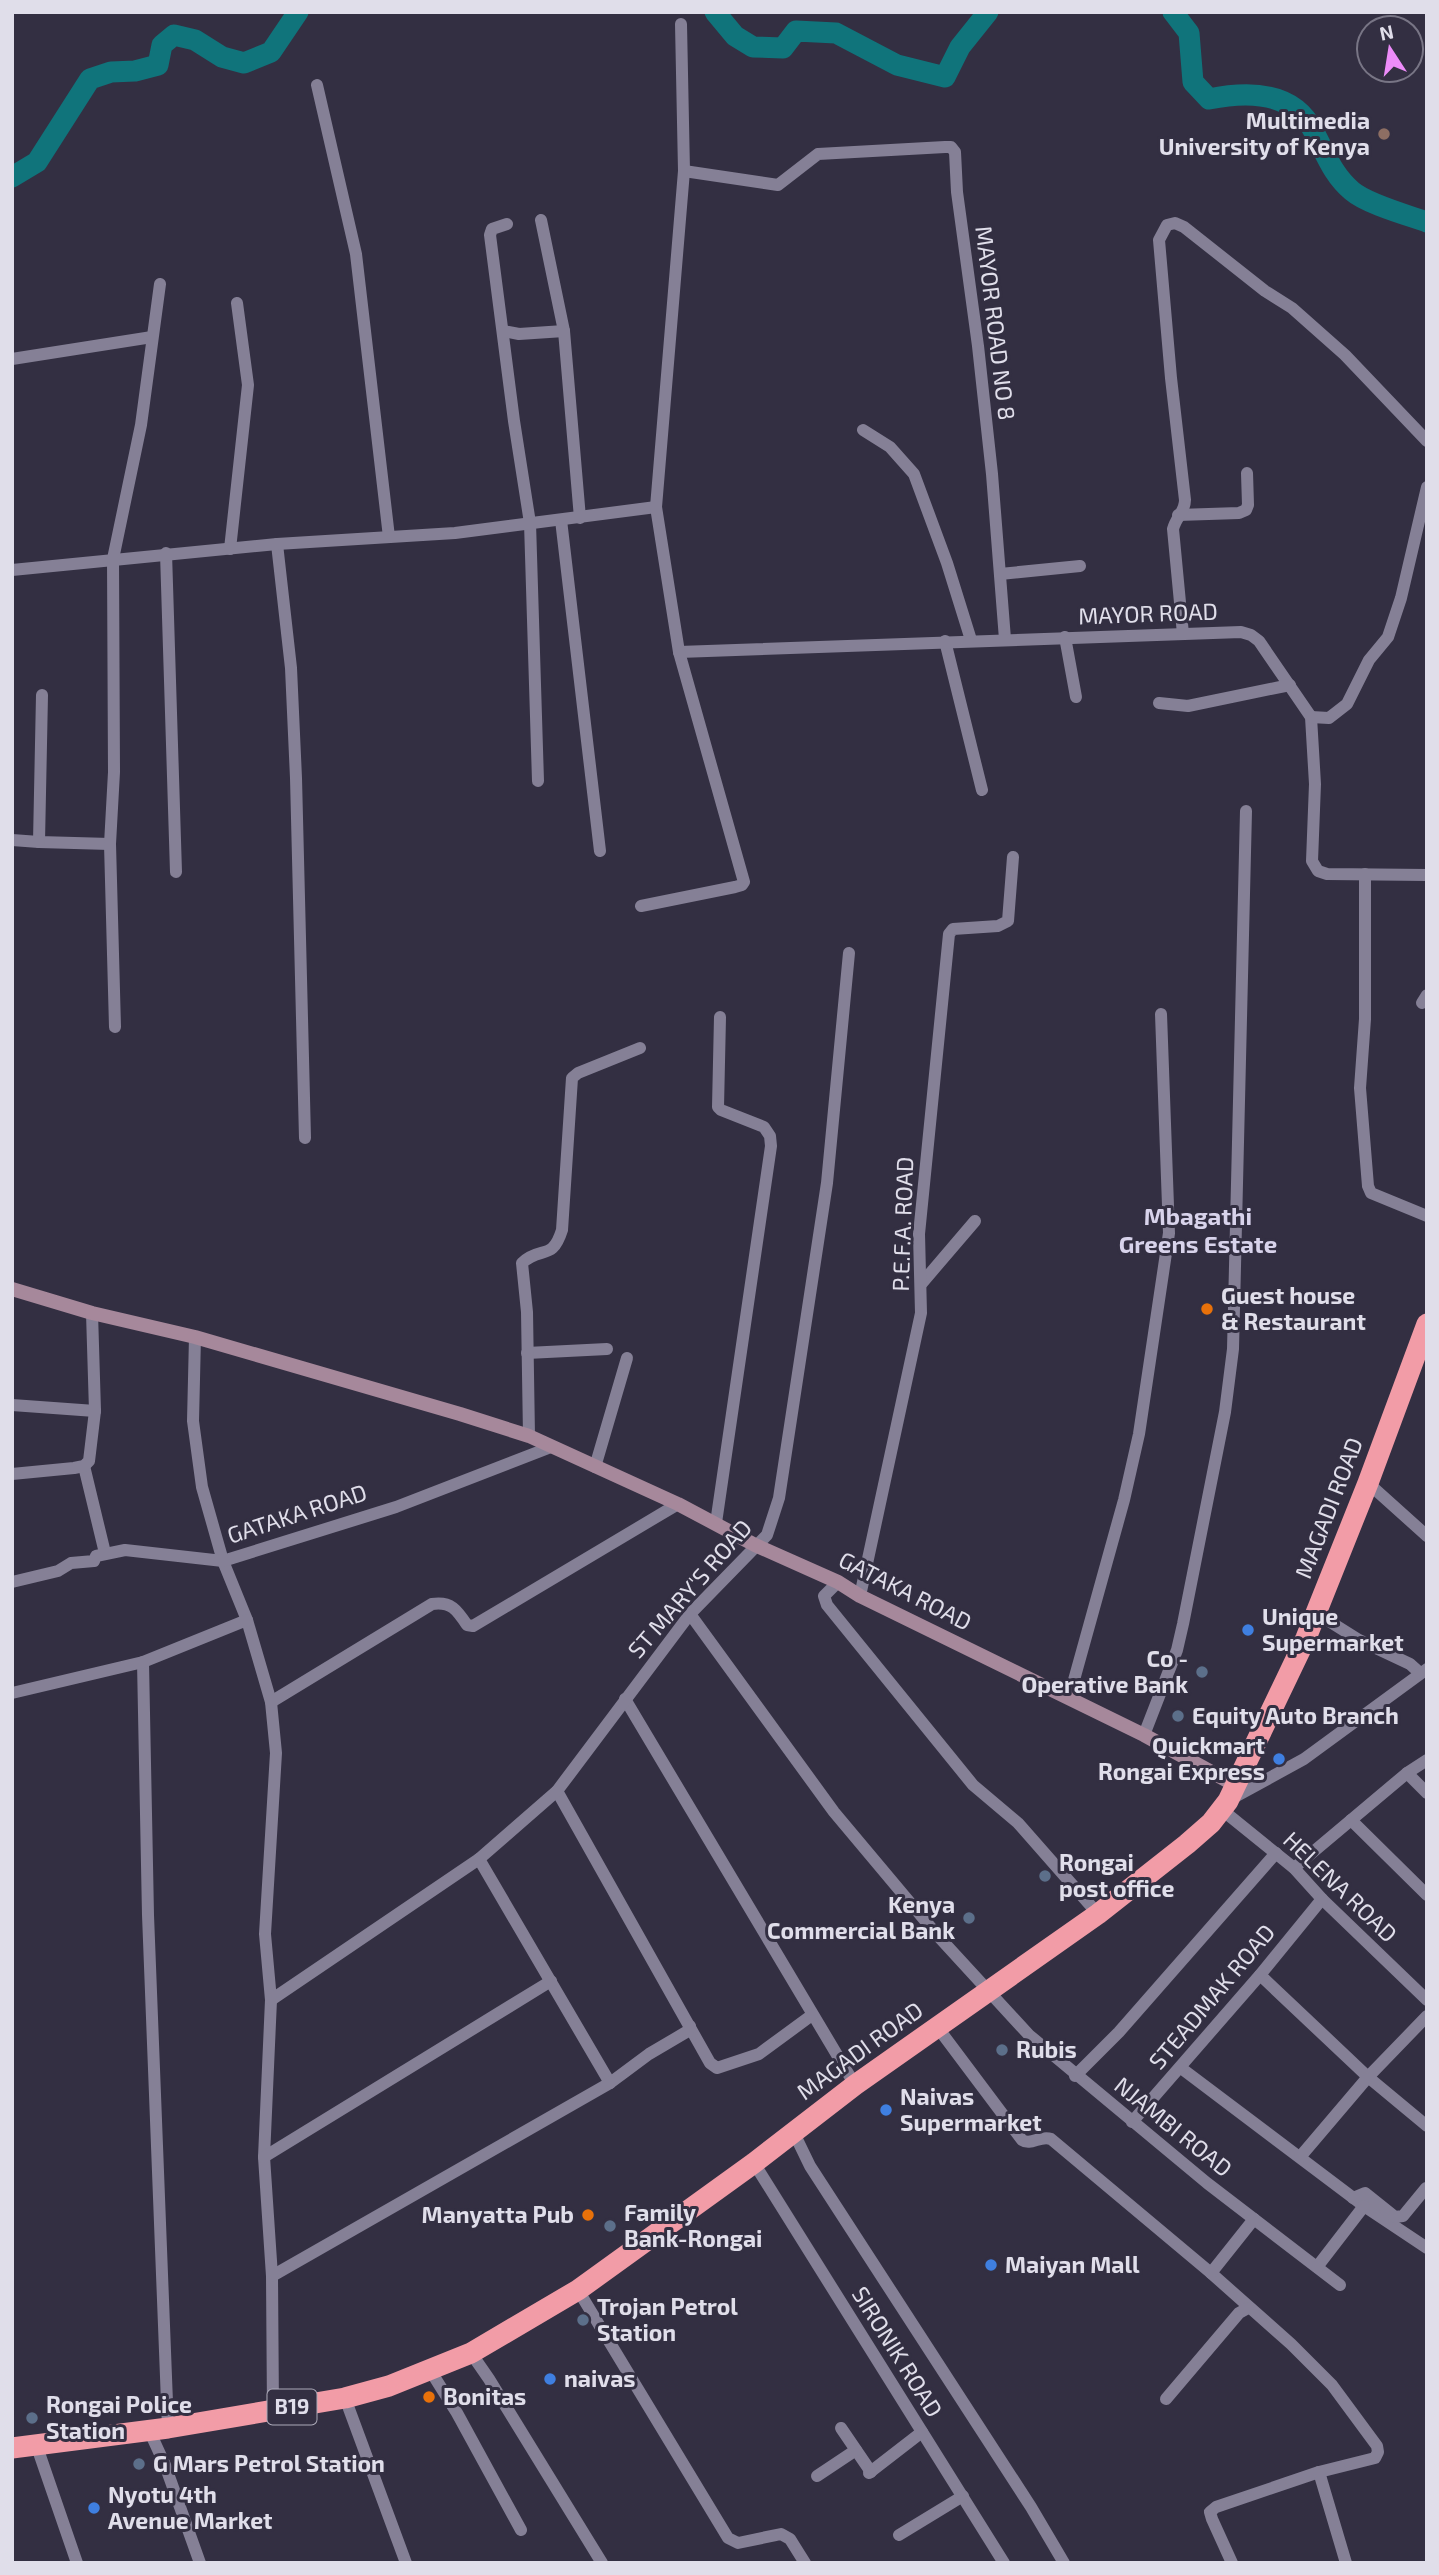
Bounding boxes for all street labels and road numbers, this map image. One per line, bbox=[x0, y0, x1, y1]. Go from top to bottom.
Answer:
street label: MAYOR ROAD NO 8 bbox=[970, 224, 1022, 422]
street label: MAYOR ROAD bbox=[1078, 597, 1218, 629]
street label: P.E.F.A. ROAD bbox=[886, 1156, 918, 1292]
street label: MAGADI ROAD bbox=[1288, 1433, 1368, 1582]
street label: GATAKA ROAD bbox=[223, 1477, 370, 1549]
street label: ST MARY'S ROAD bbox=[621, 1513, 757, 1663]
street label: GATAKA ROAD bbox=[834, 1545, 977, 1636]
street label: HELENA ROAD bbox=[1278, 1825, 1403, 1947]
street label: STEADMAK ROAD bbox=[1142, 1918, 1280, 2075]
street label: MAGADI ROAD bbox=[791, 1995, 928, 2105]
street label: NJAMBI ROAD bbox=[1109, 2070, 1238, 2182]
street label: SIRONIK ROAD bbox=[847, 2281, 949, 2422]
road number: B19 bbox=[268, 2390, 316, 2424]

